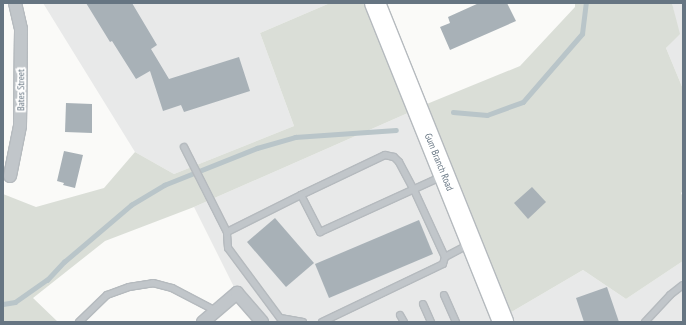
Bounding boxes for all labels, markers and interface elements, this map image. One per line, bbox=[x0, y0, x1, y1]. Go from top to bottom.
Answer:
street label: Bates Street bbox=[15, 69, 27, 111]
street label: Gum Branch Road bbox=[422, 132, 456, 192]

